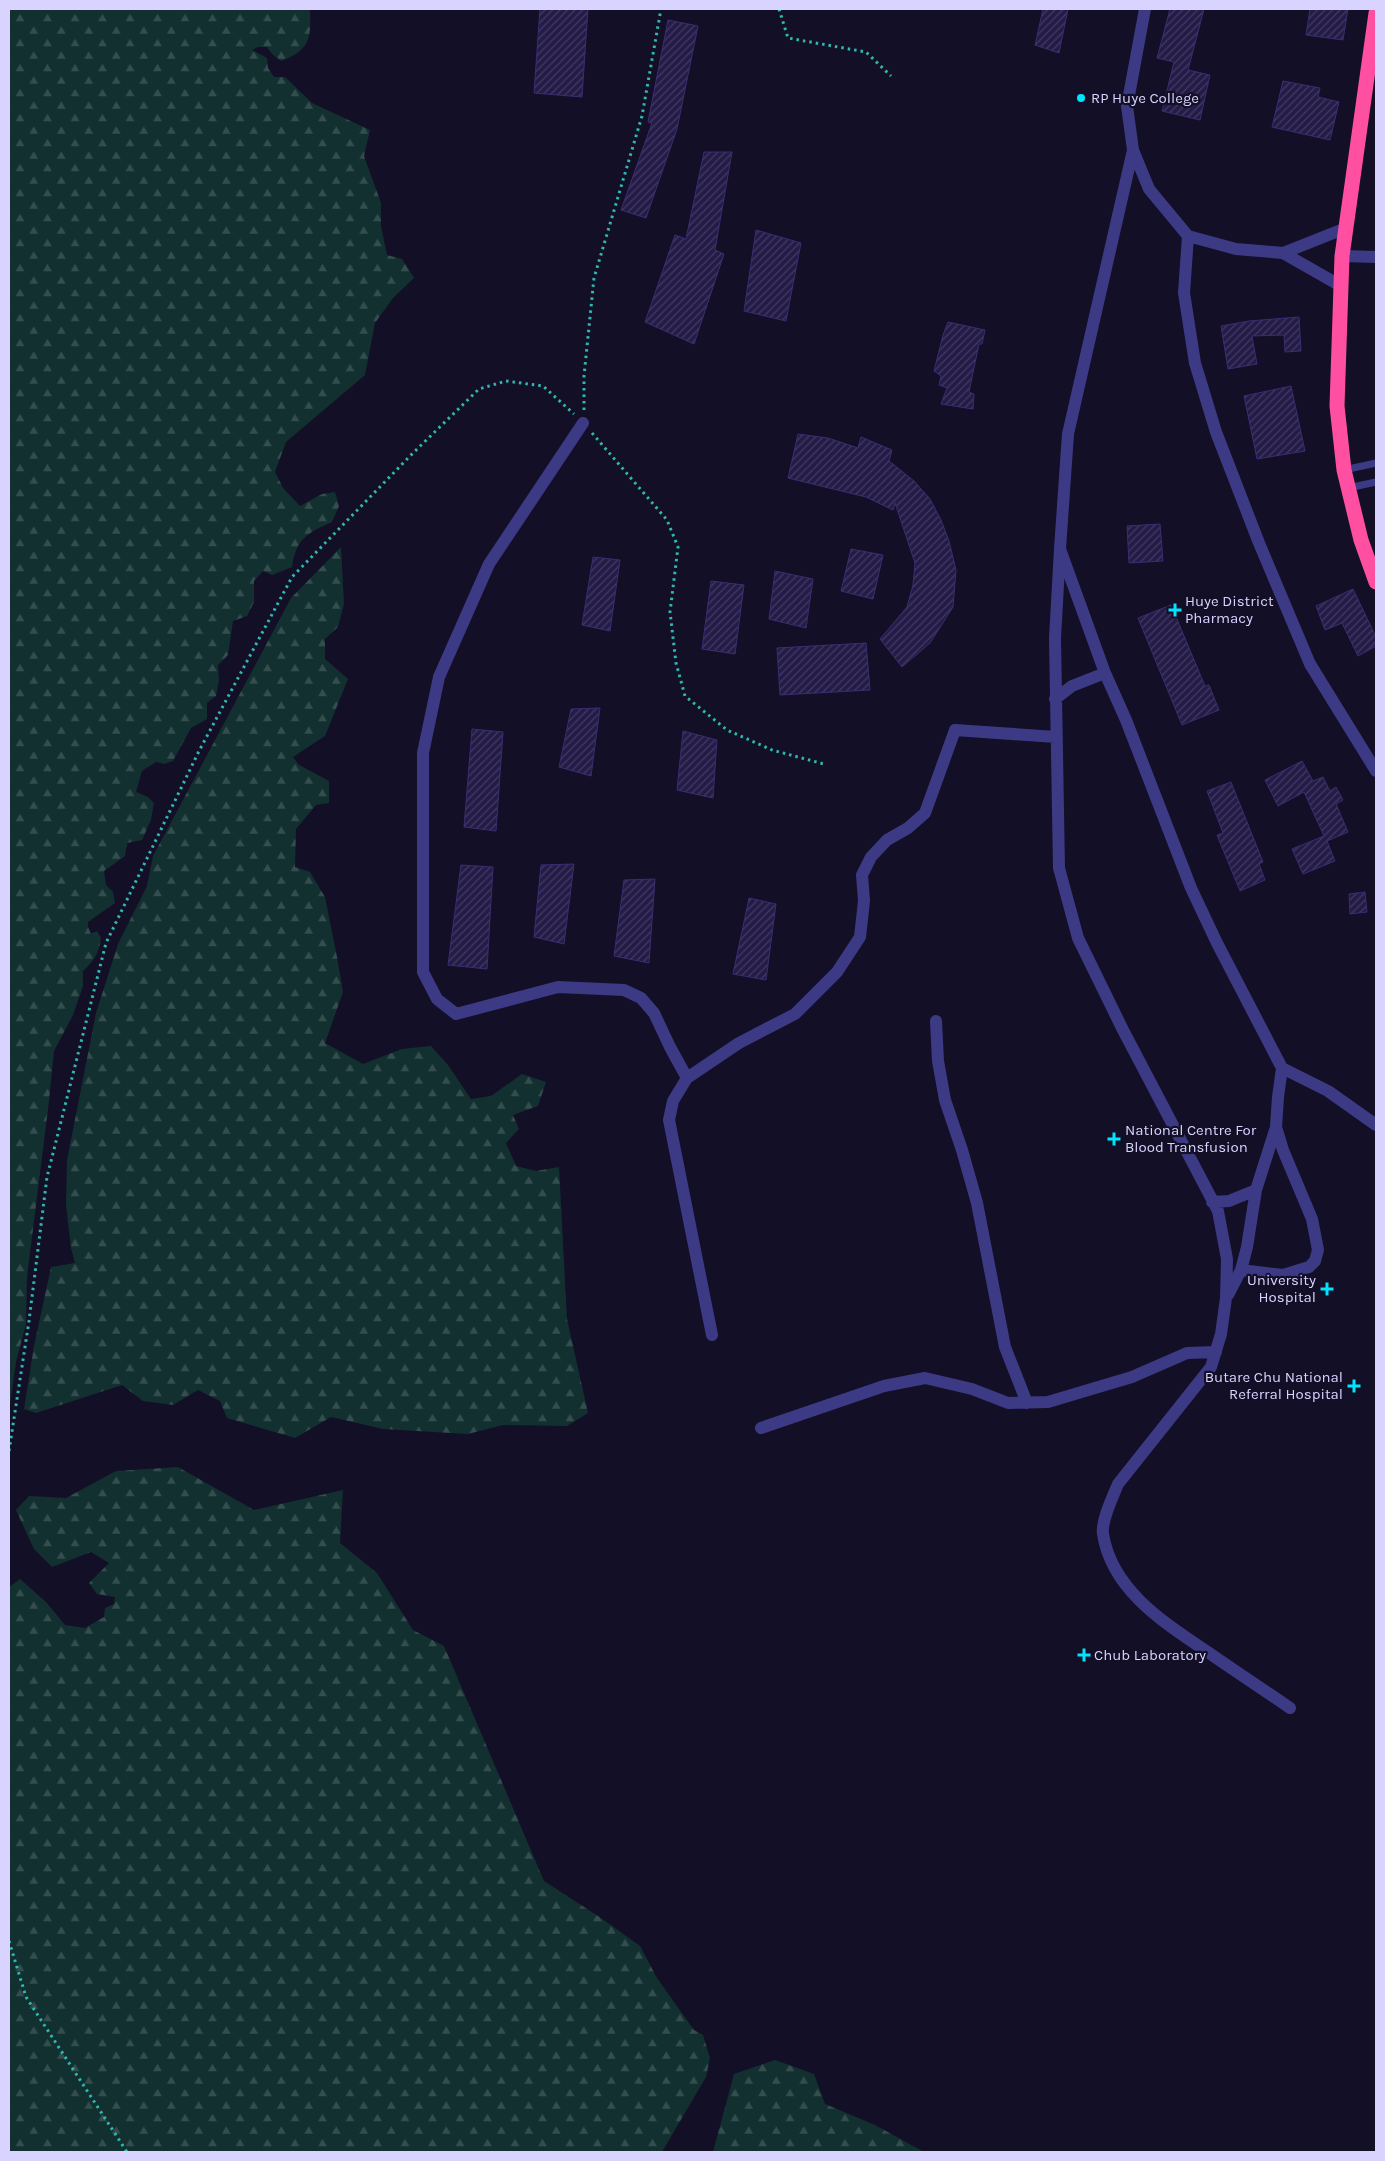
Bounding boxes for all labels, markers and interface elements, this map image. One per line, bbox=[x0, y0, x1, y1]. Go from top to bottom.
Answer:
place label: RP Huye College bbox=[1091, 89, 1199, 107]
marker: RP Huye College bbox=[1075, 92, 1087, 104]
place label: Huye District Pharmacy bbox=[1185, 592, 1274, 627]
marker: Huye District Pharmacy bbox=[1169, 604, 1181, 616]
place label: National Centre For Blood Transfusion bbox=[1125, 1121, 1257, 1156]
marker: National Centre For Blood Transfusion bbox=[1107, 1132, 1121, 1146]
place label: University Hospital bbox=[1247, 1271, 1316, 1306]
marker: University Hospital bbox=[1320, 1282, 1334, 1296]
place label: Butare Chu National Referral Hospital bbox=[1205, 1368, 1343, 1403]
marker: Butare Chu National Referral Hospital bbox=[1347, 1379, 1361, 1393]
place label: Chub Laboratory bbox=[1094, 1646, 1206, 1664]
marker: Chub Laboratory bbox=[1078, 1649, 1090, 1661]

